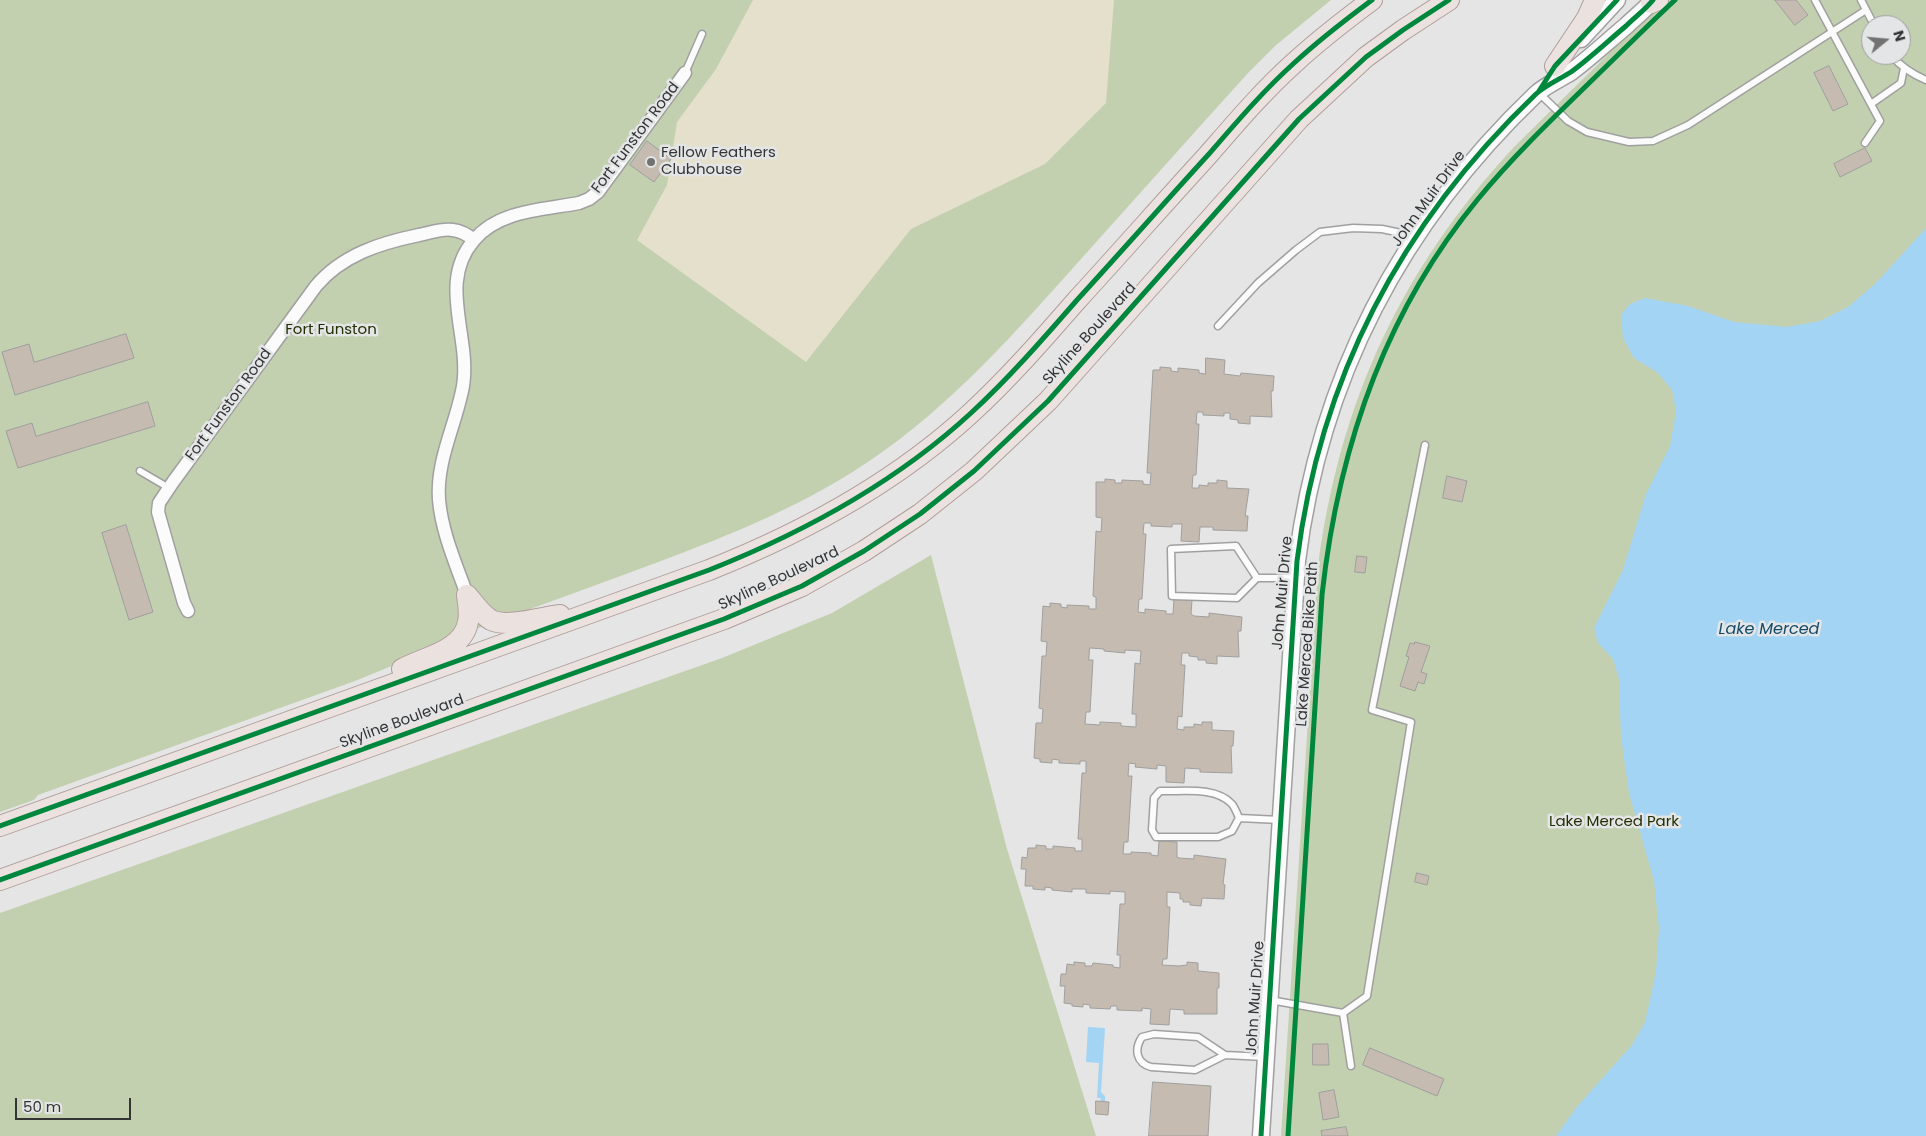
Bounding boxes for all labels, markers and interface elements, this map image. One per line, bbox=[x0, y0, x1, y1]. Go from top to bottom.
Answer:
north arrow bbox=[1861, 15, 1911, 65]
text: N bbox=[1888, 28, 1910, 44]
street label: Fort Funston Road bbox=[588, 79, 684, 197]
place label: Fellow Feathers Clubhouse bbox=[661, 144, 776, 179]
street label: John Muir Drive bbox=[1388, 148, 1470, 250]
marker: Fellow Feathers Clubhouse bbox=[645, 156, 657, 168]
street label: Skyline Boulevard bbox=[1040, 279, 1140, 389]
park label: Fort Funston bbox=[285, 321, 377, 339]
street label: Fort Funston Road bbox=[182, 345, 276, 465]
street label: John Muir Drive bbox=[1269, 535, 1297, 651]
street label: Skyline Boulevard bbox=[716, 543, 842, 615]
street label: Lake Merced Bike Path bbox=[1293, 561, 1323, 727]
water label: Lake Merced bbox=[1719, 620, 1819, 640]
street label: Skyline Boulevard bbox=[337, 691, 467, 753]
park label: Lake Merced Park bbox=[1549, 813, 1679, 831]
street label: John Muir Drive bbox=[1243, 940, 1269, 1056]
scale bar bbox=[18, 1088, 134, 1120]
text: 50 m bbox=[23, 1096, 61, 1117]

